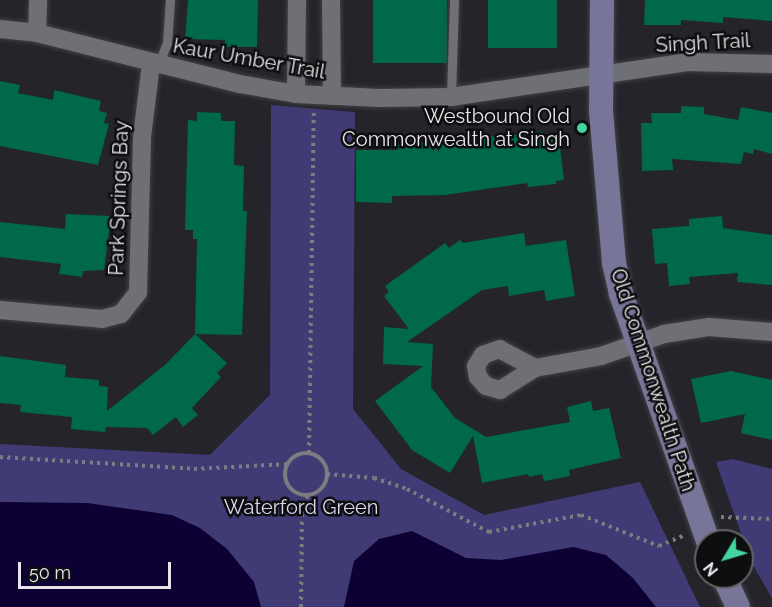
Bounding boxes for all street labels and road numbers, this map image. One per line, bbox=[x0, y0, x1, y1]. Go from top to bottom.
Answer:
street label: Singh Trail bbox=[655, 29, 751, 57]
street label: Kaur Umber Trail bbox=[170, 34, 328, 84]
street label: Park Springs Bay bbox=[104, 120, 134, 276]
street label: Old Commonwealth Path bbox=[606, 266, 700, 494]

